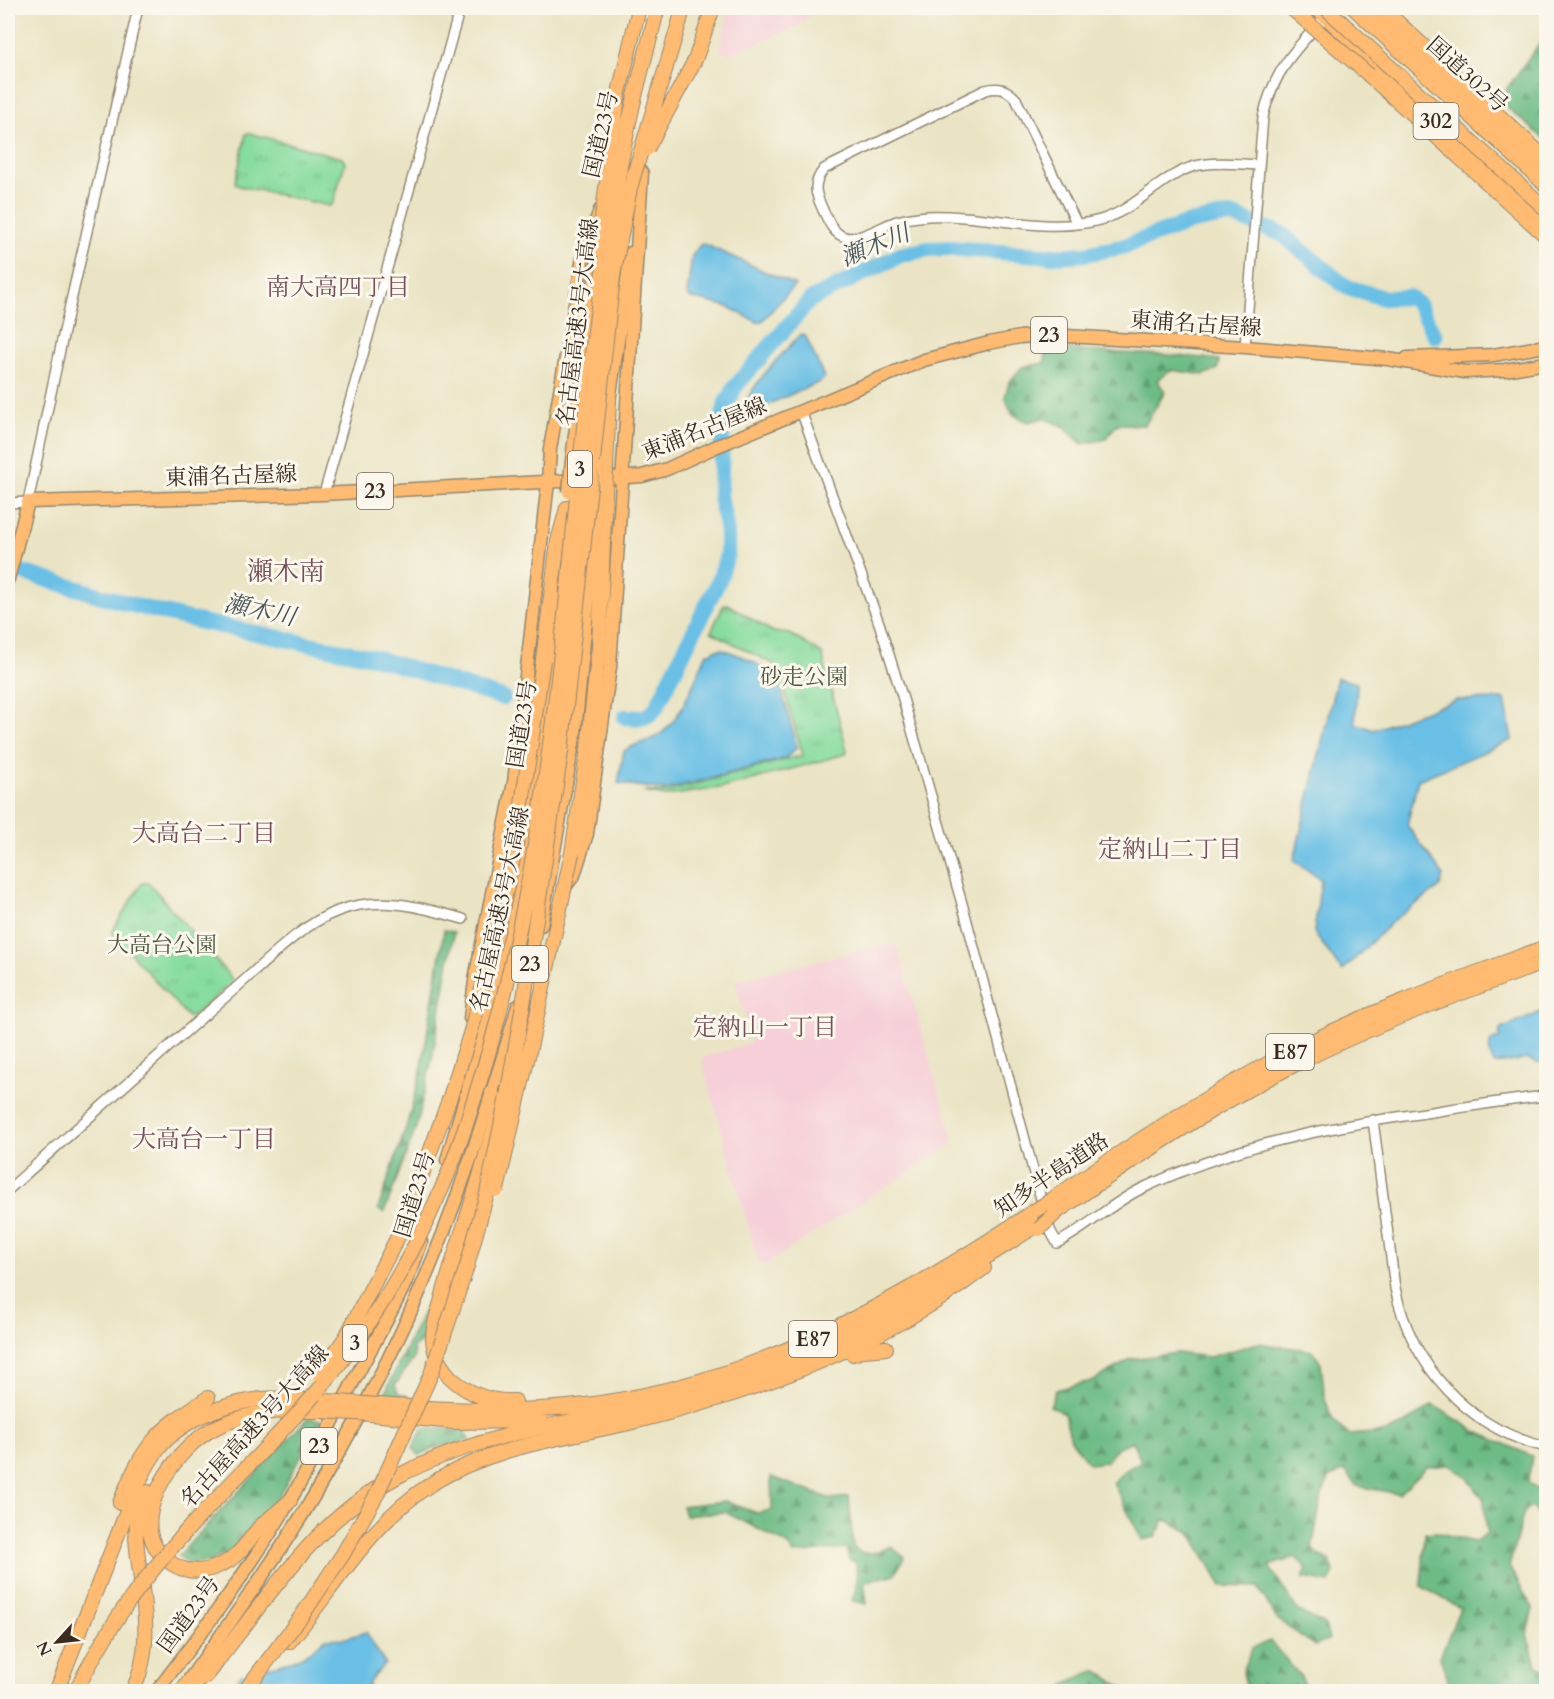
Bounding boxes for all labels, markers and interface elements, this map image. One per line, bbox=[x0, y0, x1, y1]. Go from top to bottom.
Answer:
street label: 国道302号 bbox=[1420, 30, 1514, 119]
street label: 国道23号 bbox=[576, 88, 626, 181]
road number: 302 bbox=[1414, 103, 1458, 139]
street label: 名古屋高速3号大高線 bbox=[550, 216, 606, 428]
water label: 瀬木川 bbox=[836, 216, 918, 274]
district label: 南大高四丁目 bbox=[266, 271, 410, 304]
street label: 東浦名古屋線 bbox=[1129, 304, 1263, 344]
road number: 23 bbox=[1031, 317, 1067, 353]
street label: 東浦名古屋線 bbox=[638, 390, 771, 468]
road number: 3 bbox=[568, 451, 592, 487]
street label: 東浦名古屋線 bbox=[165, 459, 298, 493]
road number: 23 bbox=[357, 473, 393, 509]
district label: 瀬木南 bbox=[247, 554, 325, 589]
water label: 瀬木川 bbox=[221, 587, 301, 635]
park label: 砂走公園 bbox=[760, 662, 848, 692]
street label: 国道23号 bbox=[500, 678, 544, 770]
street label: 名古屋高速3号大高線 bbox=[464, 804, 536, 1015]
district label: 大高台二丁目 bbox=[132, 817, 276, 850]
district label: 定納山二丁目 bbox=[1098, 833, 1242, 866]
park label: 大高台公園 bbox=[107, 930, 217, 960]
road number: 23 bbox=[512, 946, 548, 982]
district label: 定納山一丁目 bbox=[693, 1011, 837, 1044]
road number: E87 bbox=[1266, 1034, 1314, 1070]
district label: 大高台一丁目 bbox=[132, 1123, 276, 1156]
street label: 知多半島道路 bbox=[988, 1125, 1115, 1224]
street label: 国道23号 bbox=[388, 1148, 442, 1241]
road number: E87 bbox=[789, 1321, 837, 1357]
road number: 3 bbox=[343, 1325, 367, 1361]
street label: 名古屋高速3号大高線 bbox=[174, 1339, 336, 1514]
road number: 23 bbox=[301, 1428, 337, 1464]
street label: 国道23号 bbox=[151, 1570, 227, 1659]
north arrow bbox=[27, 1612, 87, 1672]
text: N bbox=[32, 1637, 57, 1660]

